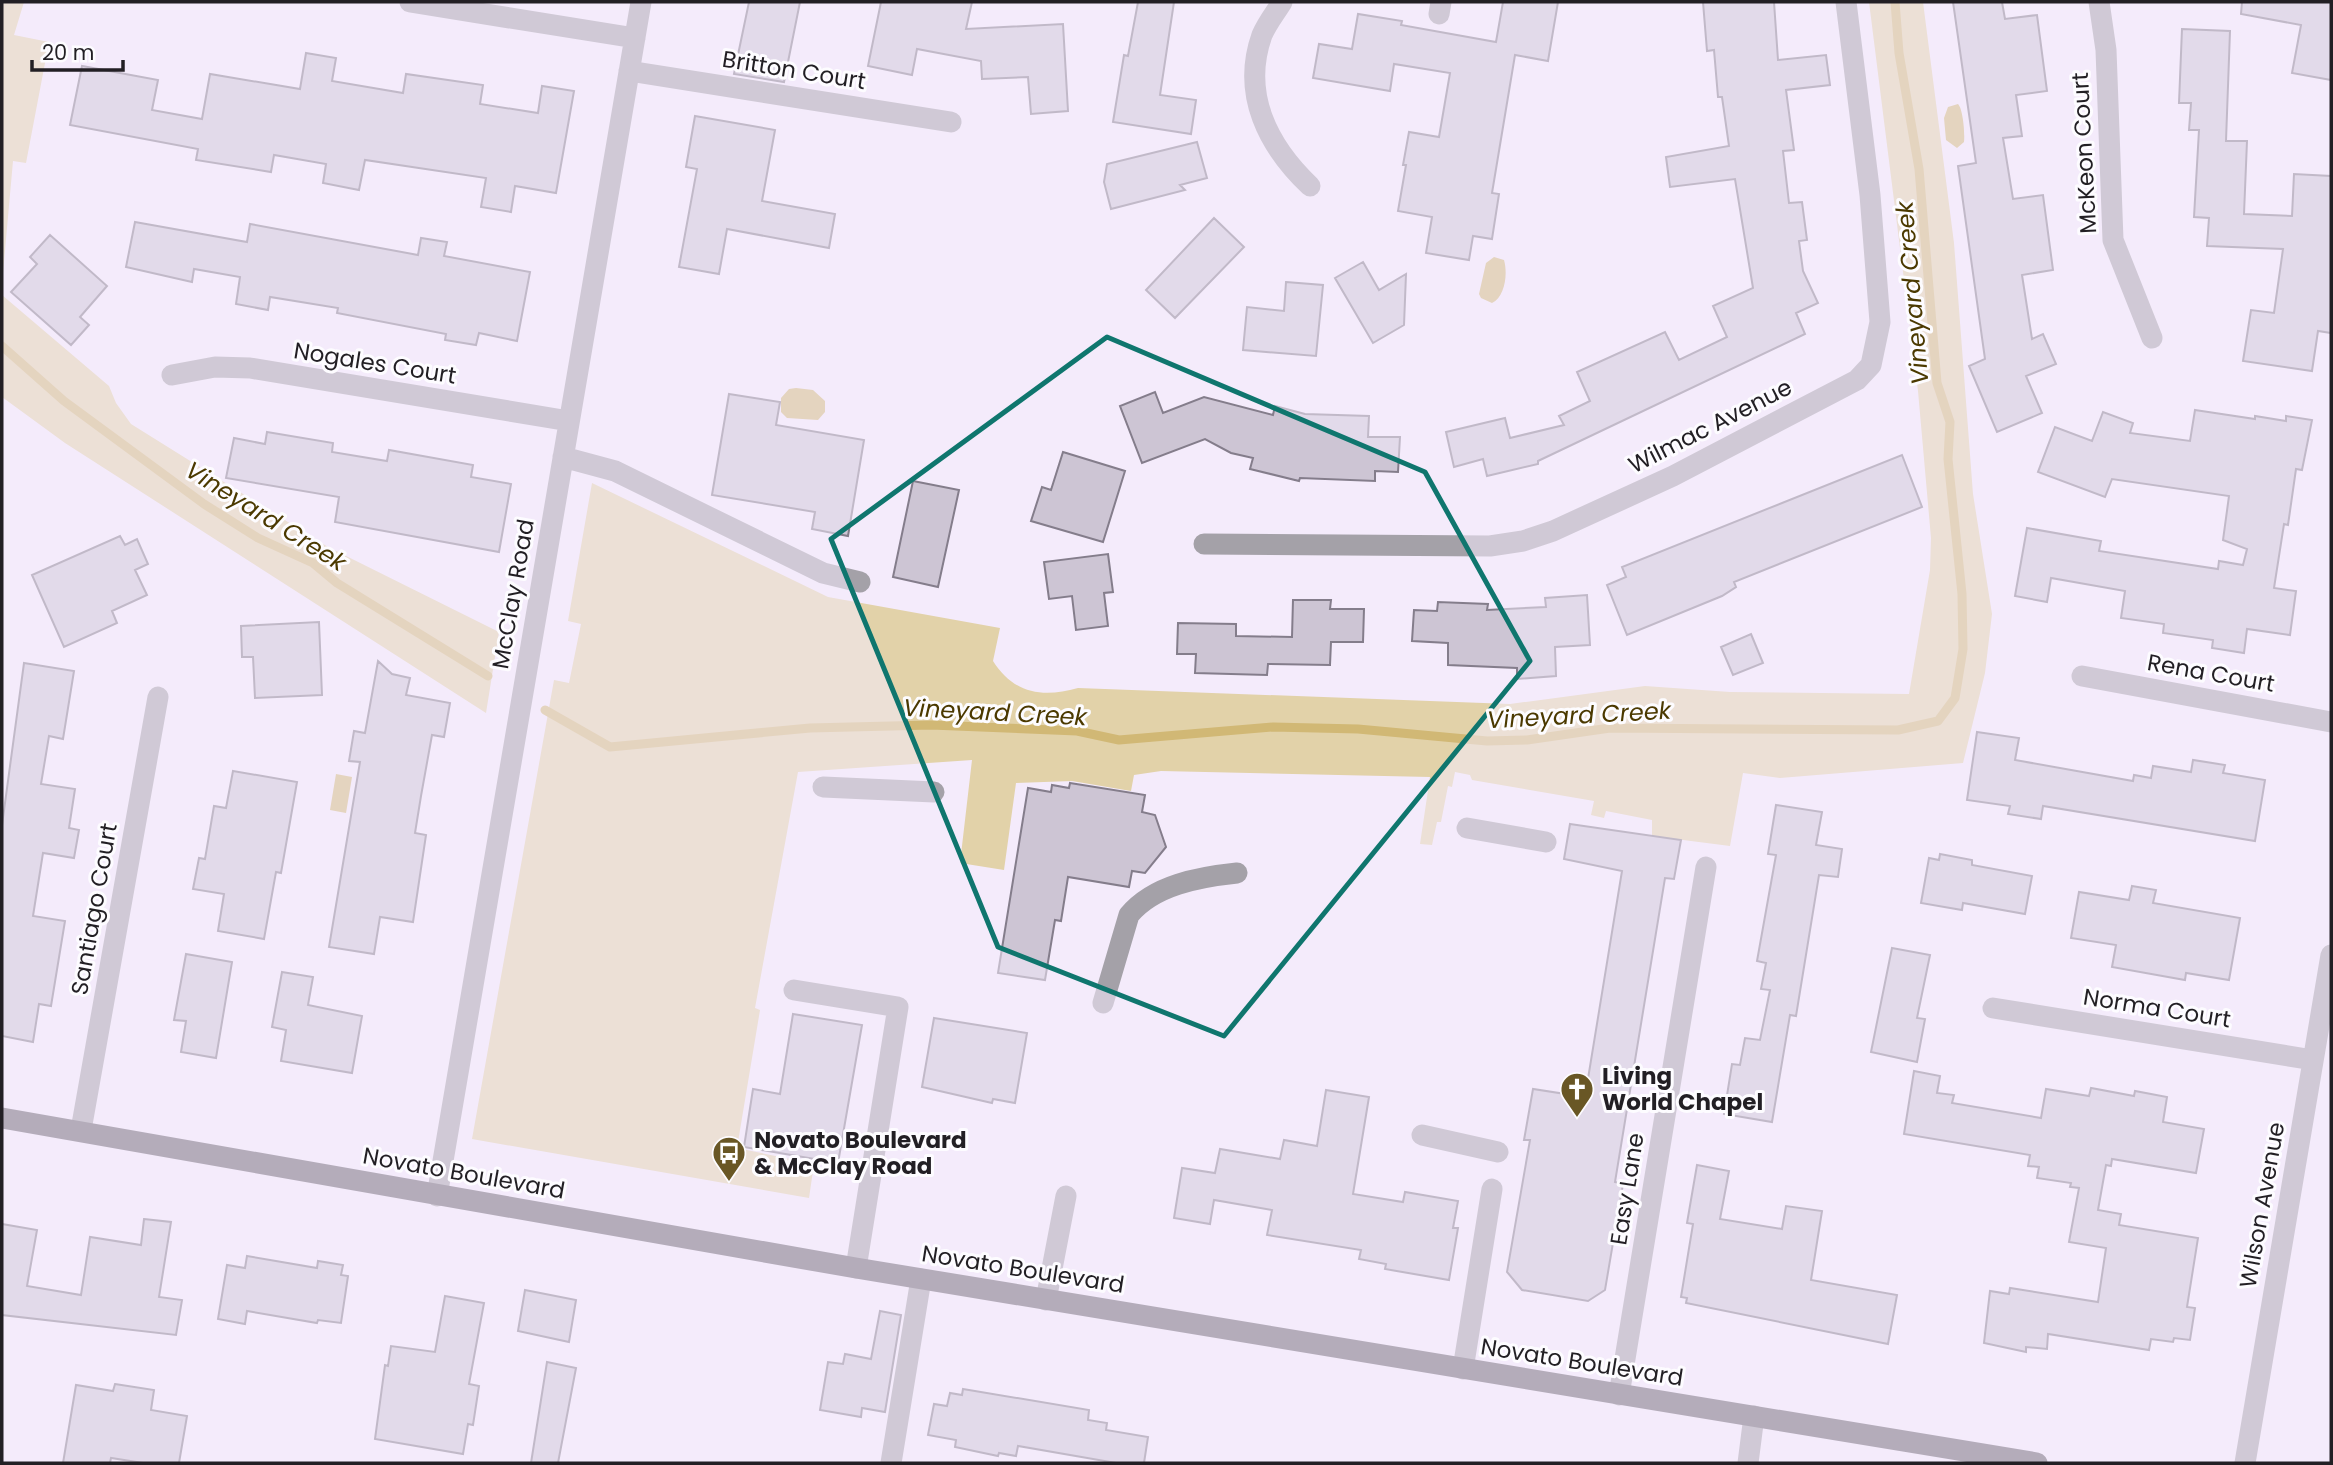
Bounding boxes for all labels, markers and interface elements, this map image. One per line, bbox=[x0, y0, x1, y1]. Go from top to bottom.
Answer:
scale bar bbox=[32, 28, 122, 72]
text: 20 m bbox=[42, 38, 95, 67]
street label: Britton Court bbox=[720, 43, 868, 97]
street label: McKeon Court bbox=[2064, 72, 2104, 234]
water label: Vineyard Creek bbox=[1887, 198, 1936, 386]
street label: Nogales Court bbox=[291, 334, 459, 392]
street label: Wilmac Avenue bbox=[1623, 371, 1797, 481]
water label: Vineyard Creek bbox=[179, 453, 354, 580]
street label: McClay Road bbox=[484, 517, 542, 671]
street label: Rena Court bbox=[2145, 646, 2277, 700]
water label: Vineyard Creek bbox=[902, 691, 1089, 733]
water label: Vineyard Creek bbox=[1486, 694, 1673, 736]
street label: Santiago Court bbox=[63, 821, 125, 997]
street label: Norma Court bbox=[2081, 981, 2233, 1035]
place label: Living World Chapel bbox=[1602, 1060, 1763, 1118]
church icon: Living World Chapel bbox=[1558, 1070, 1596, 1119]
street label: Wilson Avenue bbox=[2232, 1120, 2292, 1290]
place label: Novato Boulevard & McClay Road bbox=[754, 1124, 967, 1182]
street label: Easy Lane bbox=[1602, 1131, 1652, 1247]
bus stop icon: Novato Boulevard & McClay Road bbox=[710, 1134, 748, 1183]
street label: Novato Boulevard bbox=[360, 1139, 568, 1207]
street label: Novato Boulevard bbox=[919, 1237, 1127, 1301]
street label: Novato Boulevard bbox=[1478, 1330, 1686, 1394]

